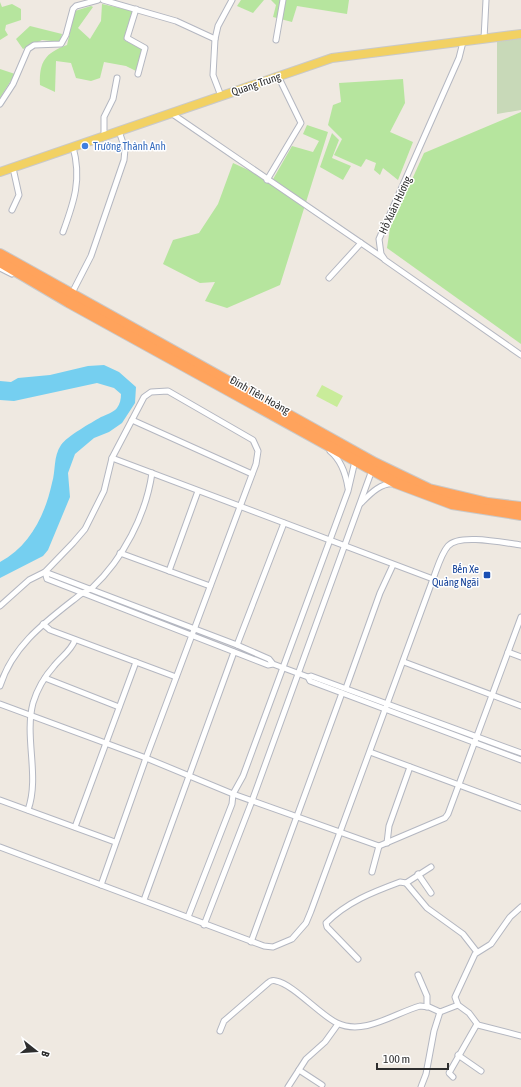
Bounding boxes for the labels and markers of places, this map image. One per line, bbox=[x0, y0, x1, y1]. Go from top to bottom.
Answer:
place label: Trường Thành Anh bbox=[93, 140, 166, 152]
marker: Trường Thành Anh bbox=[80, 141, 90, 151]
place label: Bến Xe Quảng Ngãi bbox=[432, 563, 479, 588]
marker: Bến Xe Quảng Ngãi bbox=[482, 570, 492, 580]

